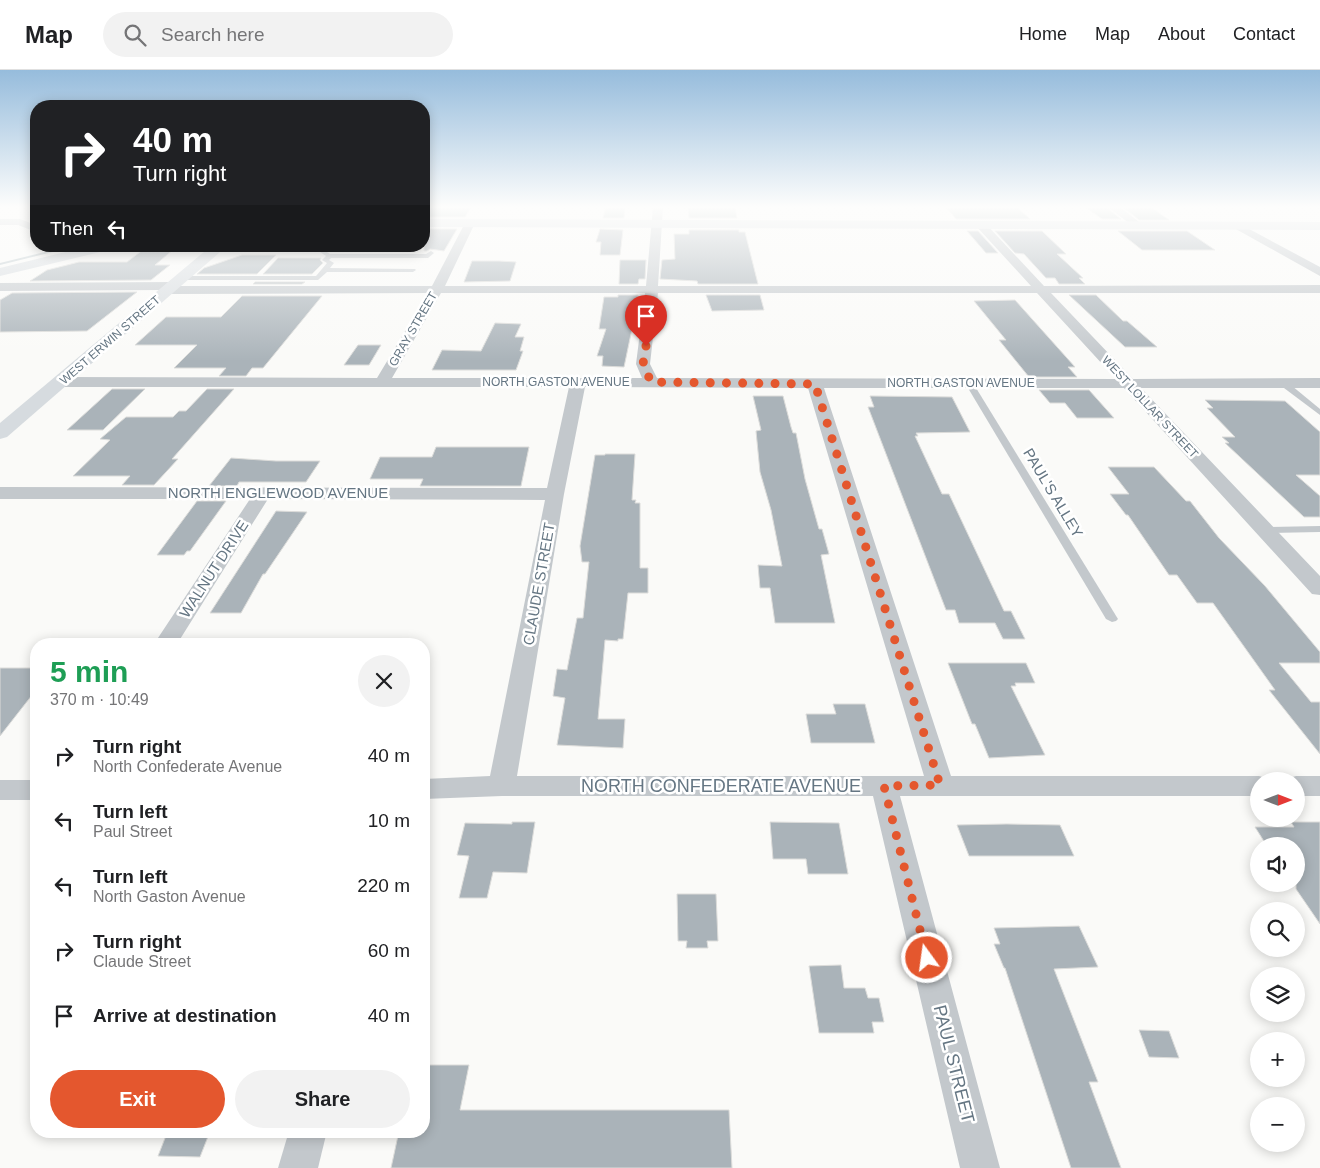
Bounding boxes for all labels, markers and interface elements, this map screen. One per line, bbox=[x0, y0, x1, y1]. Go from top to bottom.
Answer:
search box bbox=[103, 12, 453, 57]
text: Map bbox=[25, 21, 73, 48]
icon: search bbox=[121, 21, 149, 49]
text: Search here bbox=[161, 24, 265, 45]
text: Home bbox=[1019, 24, 1067, 44]
text: Map bbox=[1095, 24, 1130, 44]
text: About bbox=[1158, 24, 1205, 44]
text: Contact bbox=[1233, 24, 1295, 44]
icon: right bbox=[50, 120, 115, 185]
text: 40 m bbox=[133, 120, 213, 159]
text: Turn right bbox=[133, 161, 226, 186]
icon: left bbox=[103, 215, 131, 243]
text: Then bbox=[50, 218, 93, 239]
street label: GRAY STREET bbox=[386, 289, 440, 369]
street label: WEST ERWIN STREET bbox=[57, 292, 163, 387]
pin bbox=[625, 295, 667, 346]
icon: arrive bbox=[632, 302, 660, 330]
street label: WEST LOLLAR STREET bbox=[1099, 353, 1201, 461]
street label: NORTH GASTON AVENUE bbox=[482, 375, 630, 389]
street label: NORTH GASTON AVENUE bbox=[887, 376, 1035, 390]
street label: PAUL'S ALLEY bbox=[1020, 445, 1087, 540]
street label: NORTH ENGLEWOOD AVENUE bbox=[168, 484, 388, 501]
street label: WALNUT DRIVE bbox=[176, 517, 251, 621]
street label: CLAUDE STREET bbox=[519, 521, 558, 647]
text: 5 min bbox=[50, 655, 128, 688]
button: close bbox=[358, 655, 410, 707]
text: 370 m · 10:49 bbox=[50, 691, 149, 708]
text: Turn right bbox=[93, 736, 181, 757]
icon: right bbox=[50, 742, 78, 770]
text: 40 m bbox=[368, 745, 410, 766]
text: North Confederate Avenue bbox=[93, 758, 282, 775]
north arrow bbox=[1250, 772, 1305, 828]
map controls bbox=[1250, 772, 1305, 1152]
street label: NORTH CONFEDERATE AVENUE bbox=[581, 776, 861, 796]
text: Turn left bbox=[93, 801, 168, 822]
icon: left bbox=[50, 807, 78, 835]
text: 10 m bbox=[368, 810, 410, 831]
text: Paul Street bbox=[93, 823, 172, 840]
button: sound bbox=[1250, 837, 1305, 892]
text: Turn left bbox=[93, 866, 168, 887]
icon: left bbox=[50, 872, 78, 900]
text: 220 m bbox=[357, 875, 410, 896]
text: North Gaston Avenue bbox=[93, 888, 246, 905]
button: search bbox=[1250, 902, 1305, 957]
text: Turn right bbox=[93, 931, 181, 952]
position arrow bbox=[900, 931, 952, 983]
icon: right bbox=[50, 937, 78, 965]
text: 60 m bbox=[368, 940, 410, 961]
text: Claude Street bbox=[93, 953, 191, 970]
button: layers bbox=[1250, 967, 1305, 1022]
icon: arrive bbox=[50, 1002, 78, 1030]
street label: PAUL STREET bbox=[930, 1003, 978, 1125]
text: Arrive at destination bbox=[93, 1005, 277, 1026]
text: 40 m bbox=[368, 1005, 410, 1026]
button: + bbox=[1250, 1032, 1305, 1087]
button: Exit bbox=[50, 1070, 225, 1128]
button: Share bbox=[235, 1070, 410, 1128]
button: − bbox=[1250, 1097, 1305, 1152]

